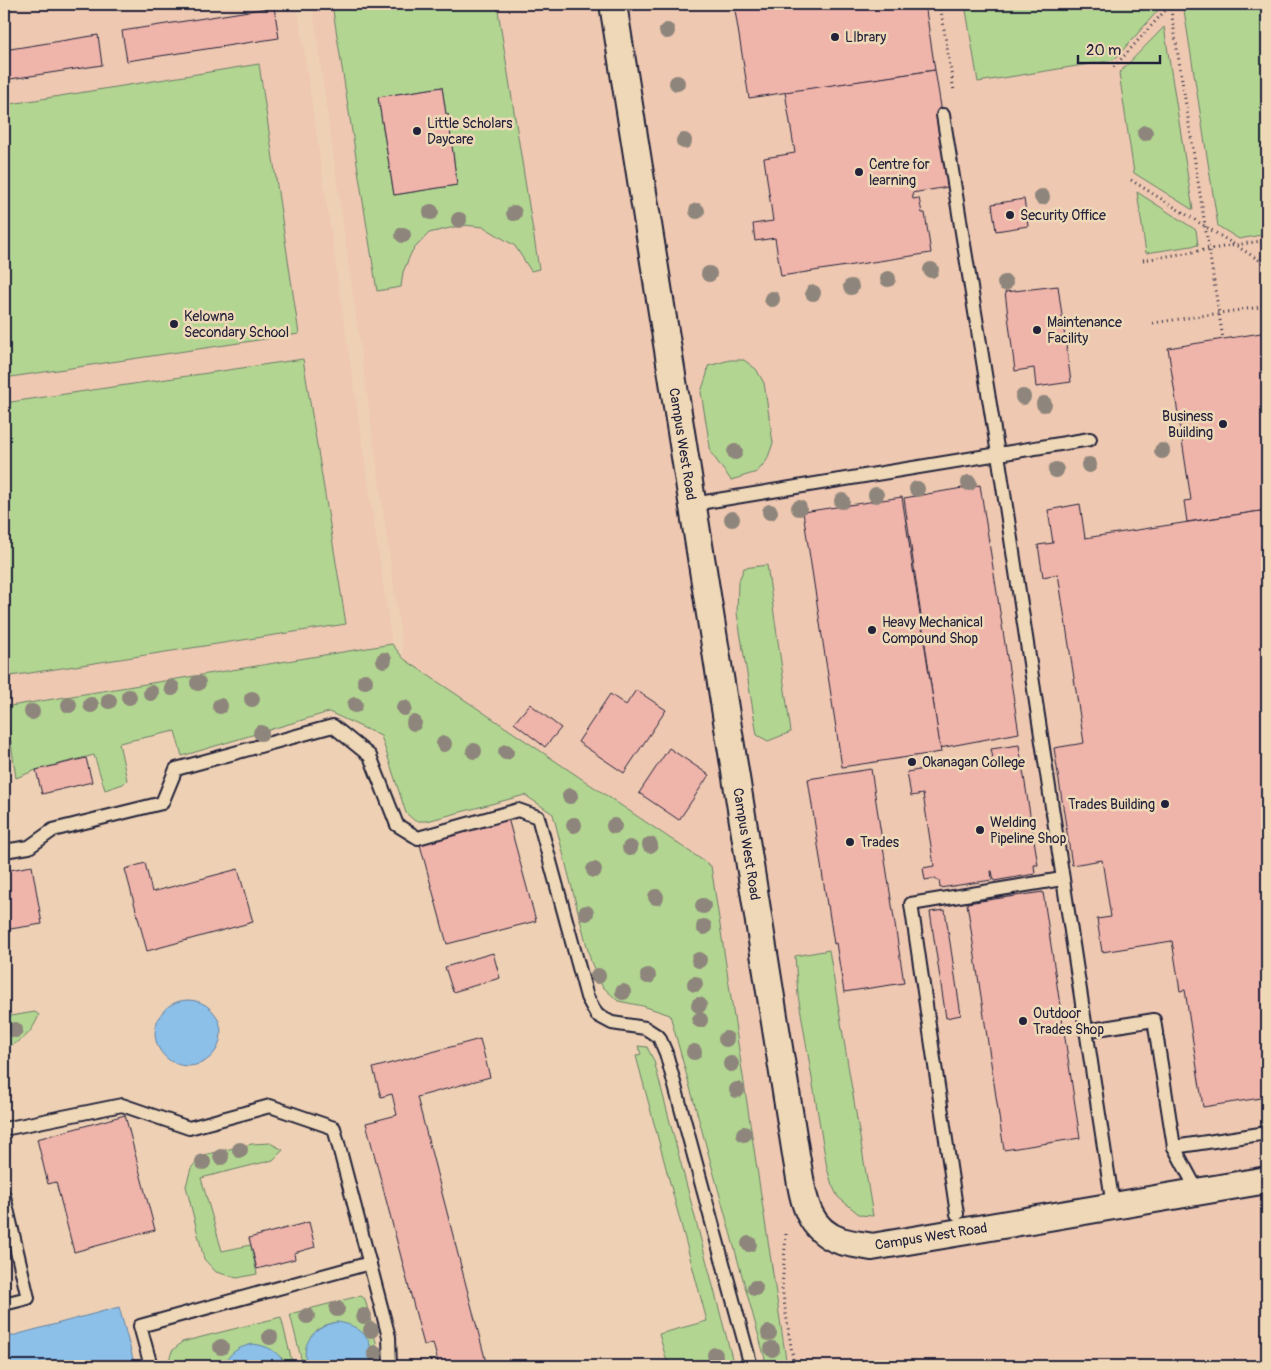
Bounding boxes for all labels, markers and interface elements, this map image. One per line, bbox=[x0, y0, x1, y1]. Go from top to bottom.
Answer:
place label: LIbrary bbox=[845, 29, 886, 46]
marker: LIbrary bbox=[829, 31, 841, 43]
scale bar bbox=[1078, 32, 1161, 64]
text: 20 m bbox=[1086, 41, 1121, 60]
place label: Little Scholars Daycare bbox=[427, 115, 513, 148]
marker: Little Scholars Daycare bbox=[411, 125, 423, 137]
place label: Centre for learning bbox=[869, 156, 930, 189]
marker: Centre for learning bbox=[853, 166, 865, 178]
place label: Security Office bbox=[1020, 207, 1106, 224]
marker: Security Office bbox=[1004, 209, 1016, 221]
place label: Kelowna Secondary School bbox=[184, 308, 289, 341]
place label: Maintenance Facility bbox=[1047, 314, 1122, 347]
marker: Kelowna Secondary School bbox=[168, 318, 180, 330]
marker: Maintenance Facility bbox=[1031, 324, 1043, 336]
street label: Campus West Road bbox=[665, 387, 700, 502]
place label: Business Building bbox=[1162, 408, 1214, 441]
marker: Business Building bbox=[1217, 418, 1229, 430]
place label: Heavy Mechanical Compound Shop bbox=[882, 614, 983, 647]
marker: Heavy Mechanical Compound Shop bbox=[866, 624, 878, 636]
place label: Okanagan College bbox=[922, 754, 1025, 771]
marker: Okanagan College bbox=[906, 756, 918, 768]
street label: Campus West Road bbox=[729, 787, 764, 902]
place label: Trades Building bbox=[1068, 796, 1155, 813]
marker: Trades Building bbox=[1159, 798, 1171, 810]
place label: Welding Pipeline Shop bbox=[990, 814, 1067, 847]
marker: Welding Pipeline Shop bbox=[974, 824, 986, 836]
place label: Trades bbox=[860, 834, 900, 851]
marker: Trades bbox=[844, 836, 856, 848]
place label: Outdoor Trades Shop bbox=[1033, 1005, 1104, 1038]
marker: Outdoor Trades Shop bbox=[1017, 1015, 1029, 1027]
street label: Campus West Road bbox=[874, 1219, 989, 1254]

